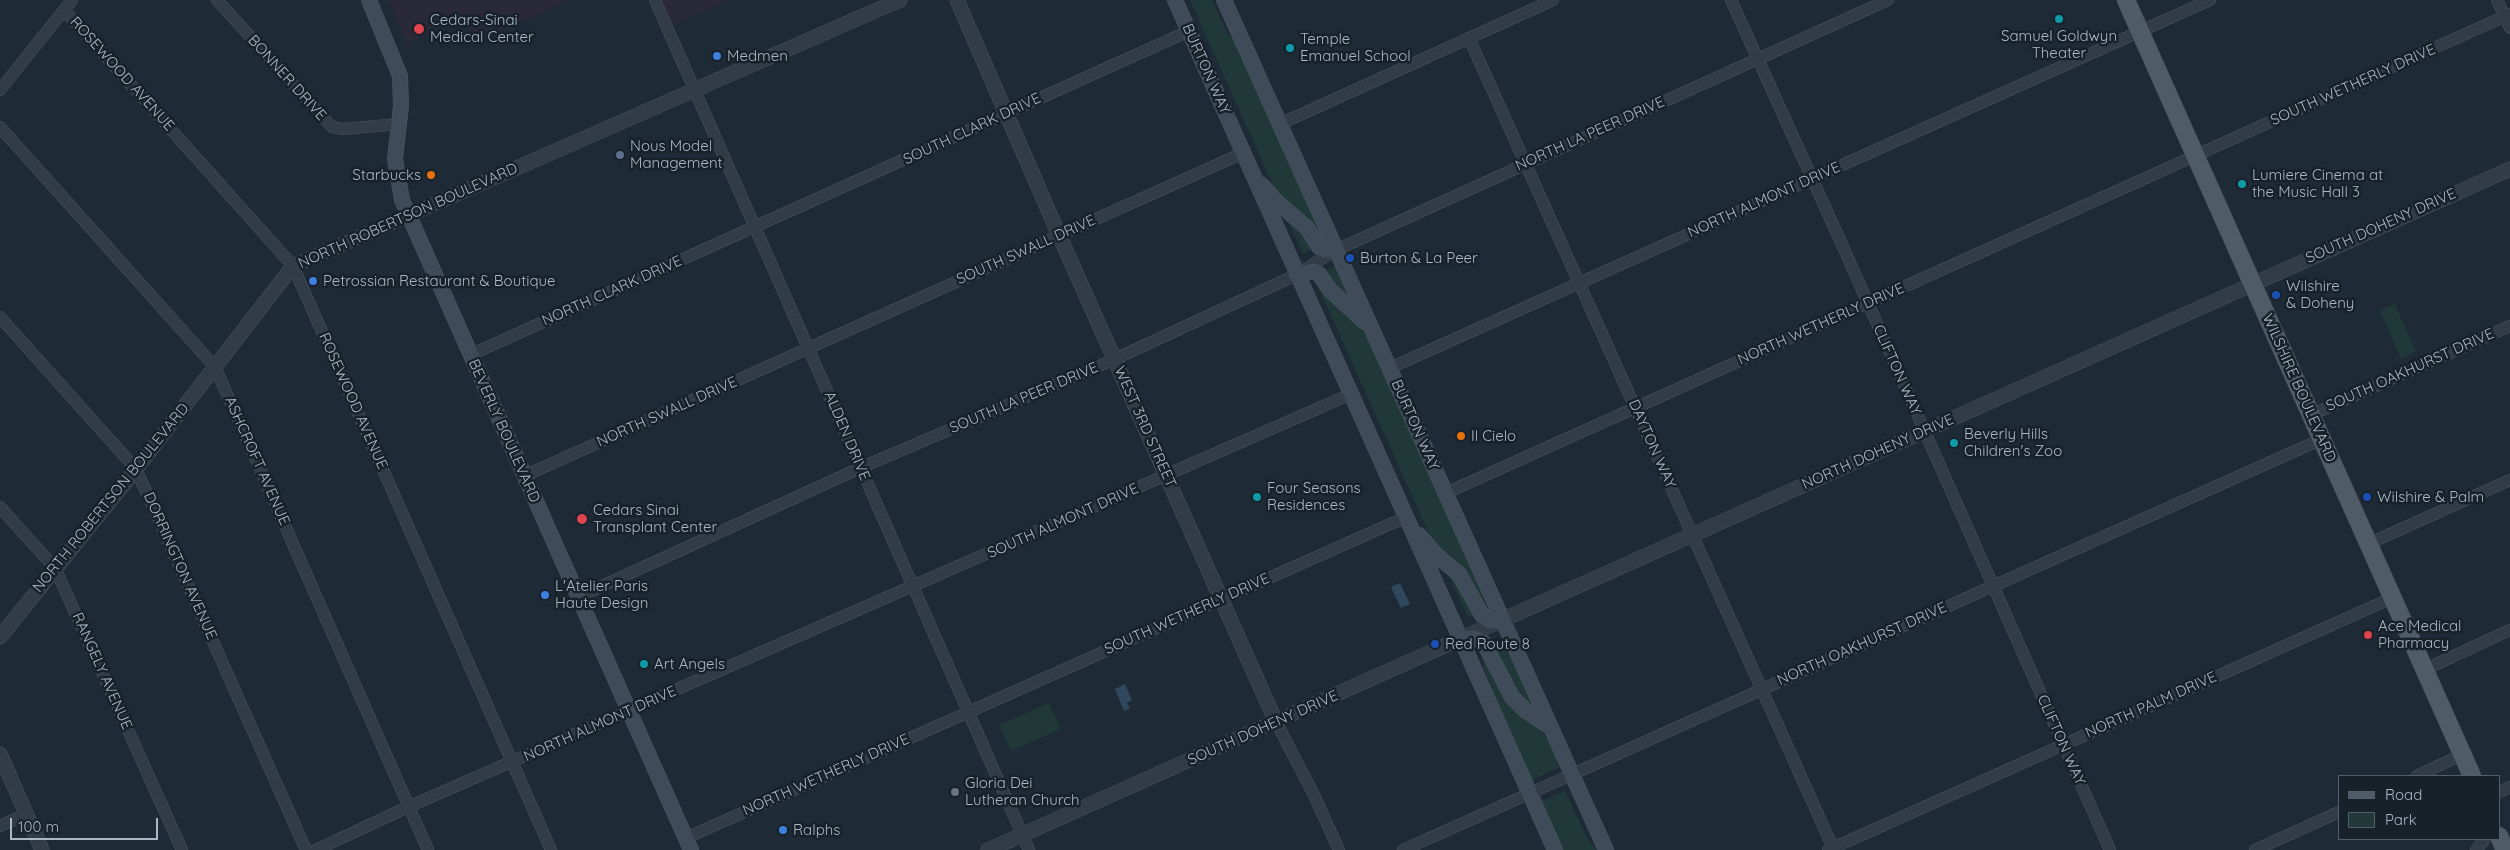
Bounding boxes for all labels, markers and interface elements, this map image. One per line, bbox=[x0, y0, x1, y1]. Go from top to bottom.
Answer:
place label: Cedars-Sinai Medical Center bbox=[430, 11, 534, 46]
street label: ROSEWOOD AVENUE bbox=[66, 13, 178, 135]
marker: Samuel Goldwyn Theater bbox=[2053, 13, 2065, 25]
street label: BURTON WAY bbox=[1178, 21, 1234, 117]
marker: Cedars-Sinai Medical Center bbox=[412, 22, 426, 36]
place label: Samuel Goldwyn Theater bbox=[2001, 27, 2117, 62]
place label: Temple Emanuel School bbox=[1300, 30, 1411, 65]
street label: BONNER DRIVE bbox=[244, 32, 330, 124]
street label: SOUTH WETHERLY DRIVE bbox=[2268, 40, 2438, 130]
marker: Temple Emanuel School bbox=[1284, 42, 1296, 54]
place label: Medmen bbox=[727, 47, 788, 65]
marker: Medmen bbox=[711, 50, 723, 62]
street label: SOUTH CLARK DRIVE bbox=[900, 89, 1044, 169]
street label: NORTH LA PEER DRIVE bbox=[1513, 93, 1667, 175]
place label: Nous Model Management bbox=[630, 137, 723, 172]
marker: Nous Model Management bbox=[614, 149, 626, 161]
street label: NORTH ALMONT DRIVE bbox=[1685, 158, 1843, 242]
street label: NORTH ROBERTSON BOULEVARD bbox=[296, 159, 520, 273]
place label: Starbucks bbox=[352, 166, 421, 184]
place label: Lumiere Cinema at the Music Hall 3 bbox=[2252, 166, 2383, 201]
marker: Starbucks bbox=[425, 169, 437, 181]
marker: Lumiere Cinema at the Music Hall 3 bbox=[2236, 178, 2248, 190]
street label: SOUTH DOHENY DRIVE bbox=[2303, 185, 2459, 267]
street label: SOUTH SWALL DRIVE bbox=[954, 211, 1098, 289]
place label: Burton & La Peer bbox=[1360, 249, 1478, 267]
street label: NORTH CLARK DRIVE bbox=[539, 252, 685, 330]
marker: Burton & La Peer bbox=[1344, 252, 1356, 264]
place label: Petrossian Restaurant & Boutique bbox=[323, 272, 556, 290]
marker: Petrossian Restaurant & Boutique bbox=[307, 275, 319, 287]
place label: Wilshire & Doheny bbox=[2286, 277, 2354, 312]
street label: NORTH WETHERLY DRIVE bbox=[1735, 279, 1907, 369]
marker: Wilshire & Doheny bbox=[2270, 289, 2282, 301]
street label: WILSHIRE BOULEVARD bbox=[2258, 311, 2340, 465]
street label: CLIFTON WAY bbox=[1869, 322, 1925, 418]
street label: SOUTH OAKHURST DRIVE bbox=[2323, 325, 2497, 415]
street label: ROSEWOOD AVENUE bbox=[315, 330, 391, 472]
street label: BEVERLY BOULEVARD bbox=[464, 357, 544, 505]
street label: SOUTH LA PEER DRIVE bbox=[947, 359, 1101, 437]
street label: WEST 3RD STREET bbox=[1110, 363, 1180, 491]
street label: NORTH SWALL DRIVE bbox=[594, 373, 740, 451]
street label: BURTON WAY bbox=[1387, 377, 1443, 473]
street label: ALDEN DRIVE bbox=[820, 389, 874, 483]
street label: ASHCROFT AVENUE bbox=[221, 394, 293, 528]
street label: DAYTON WAY bbox=[1624, 397, 1680, 491]
street label: NORTH ROBERTSON BOULEVARD bbox=[29, 400, 193, 596]
street label: NORTH DOHENY DRIVE bbox=[1799, 410, 1957, 494]
place label: Beverly Hills Children's Zoo bbox=[1964, 425, 2062, 460]
place label: Il Cielo bbox=[1471, 427, 1516, 445]
marker: Il Cielo bbox=[1455, 430, 1467, 442]
marker: Beverly Hills Children's Zoo bbox=[1948, 437, 1960, 449]
place label: Four Seasons Residences bbox=[1267, 479, 1361, 514]
street label: SOUTH ALMONT DRIVE bbox=[985, 480, 1141, 562]
place label: Wilshire & Palm bbox=[2377, 488, 2484, 506]
street label: DORRINGTON AVENUE bbox=[139, 490, 221, 642]
marker: Four Seasons Residences bbox=[1251, 491, 1263, 503]
marker: Wilshire & Palm bbox=[2361, 491, 2373, 503]
place label: Cedars Sinai Transplant Center bbox=[593, 501, 717, 536]
marker: Cedars Sinai Transplant Center bbox=[575, 512, 589, 526]
street label: SOUTH WETHERLY DRIVE bbox=[1102, 569, 1272, 659]
place label: L'Atelier Paris Haute Design bbox=[555, 577, 649, 612]
marker: L'Atelier Paris Haute Design bbox=[539, 589, 551, 601]
street label: NORTH OAKHURST DRIVE bbox=[1774, 598, 1950, 690]
street label: RANGELY AVENUE bbox=[68, 610, 136, 732]
place label: Ace Medical Pharmacy bbox=[2378, 617, 2462, 652]
marker: Ace Medical Pharmacy bbox=[2362, 629, 2374, 641]
place label: Red Route 8 bbox=[1445, 635, 1530, 653]
marker: Red Route 8 bbox=[1429, 638, 1441, 650]
place label: Art Angels bbox=[654, 655, 725, 673]
marker: Art Angels bbox=[638, 658, 650, 670]
street label: NORTH PALM DRIVE bbox=[2083, 668, 2219, 742]
street label: NORTH ALMONT DRIVE bbox=[521, 682, 679, 766]
street label: SOUTH DOHENY DRIVE bbox=[1185, 687, 1341, 769]
street label: CLIFTON WAY bbox=[2033, 692, 2089, 788]
street label: NORTH WETHERLY DRIVE bbox=[740, 730, 912, 820]
place label: Gloria Dei Lutheran Church bbox=[965, 774, 1080, 809]
legend bbox=[2338, 775, 2500, 840]
text: Road bbox=[2385, 785, 2422, 804]
marker: Gloria Dei Lutheran Church bbox=[949, 786, 961, 798]
scale bar bbox=[12, 808, 160, 840]
text: Park bbox=[2385, 810, 2417, 829]
text: 100 m bbox=[18, 817, 59, 836]
place label: Ralphs bbox=[793, 821, 840, 839]
marker: Ralphs bbox=[777, 824, 789, 836]

